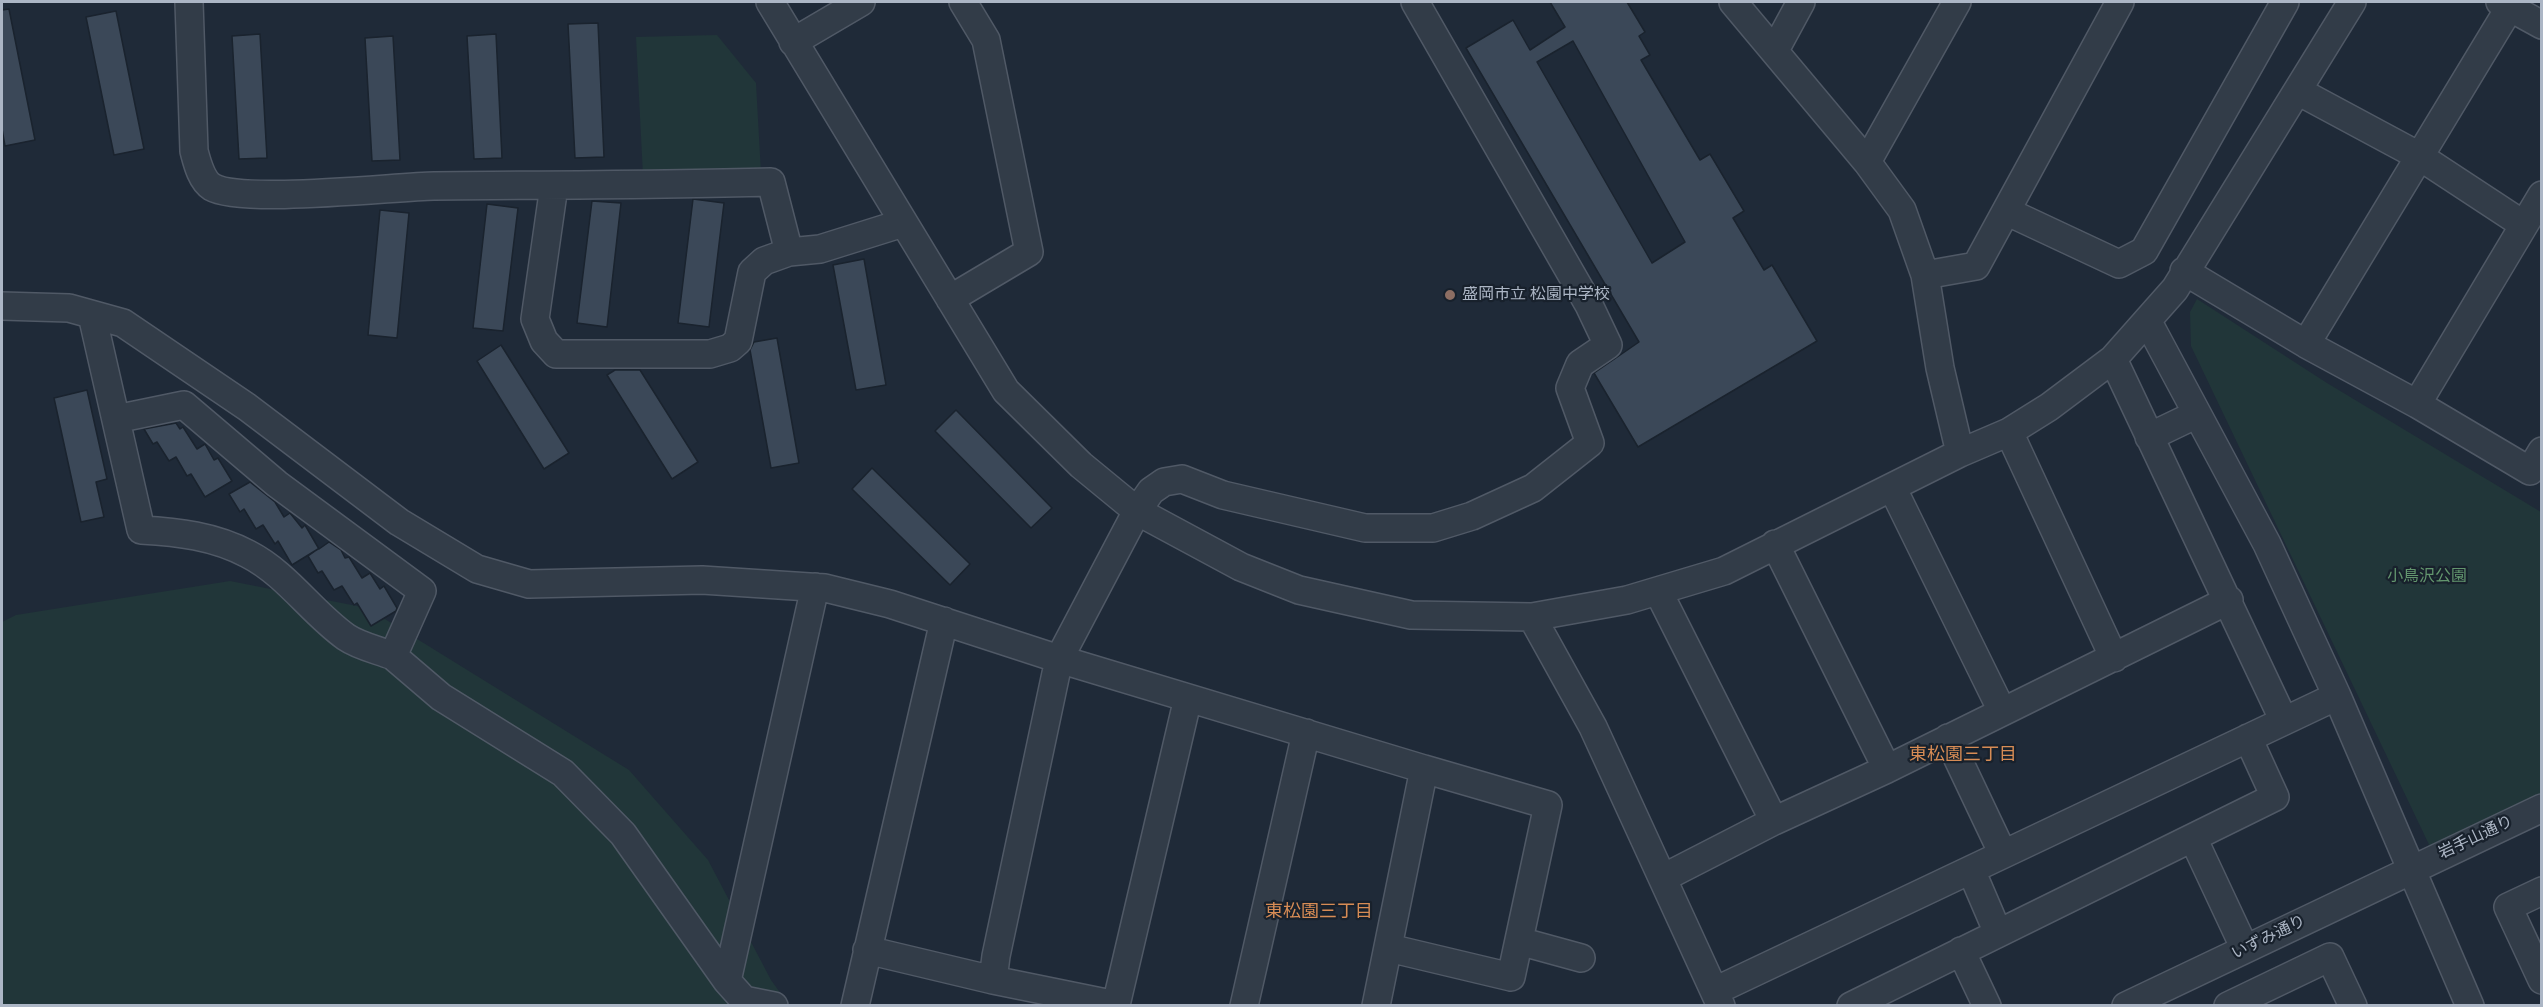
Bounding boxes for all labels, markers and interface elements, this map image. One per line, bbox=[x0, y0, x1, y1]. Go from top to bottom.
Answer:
place label: 盛岡市立 松園中学校 bbox=[1462, 285, 1610, 305]
marker: 盛岡市立 松園中学校 bbox=[1443, 288, 1457, 302]
park label: 小鳥沢公園 bbox=[2387, 567, 2467, 587]
district label: 東松園三丁目 bbox=[1909, 745, 2017, 767]
street label: 岩手山通り bbox=[2436, 812, 2516, 864]
district label: 東松園三丁目 bbox=[1265, 902, 1373, 924]
street label: いずみ通り bbox=[2229, 912, 2309, 964]

